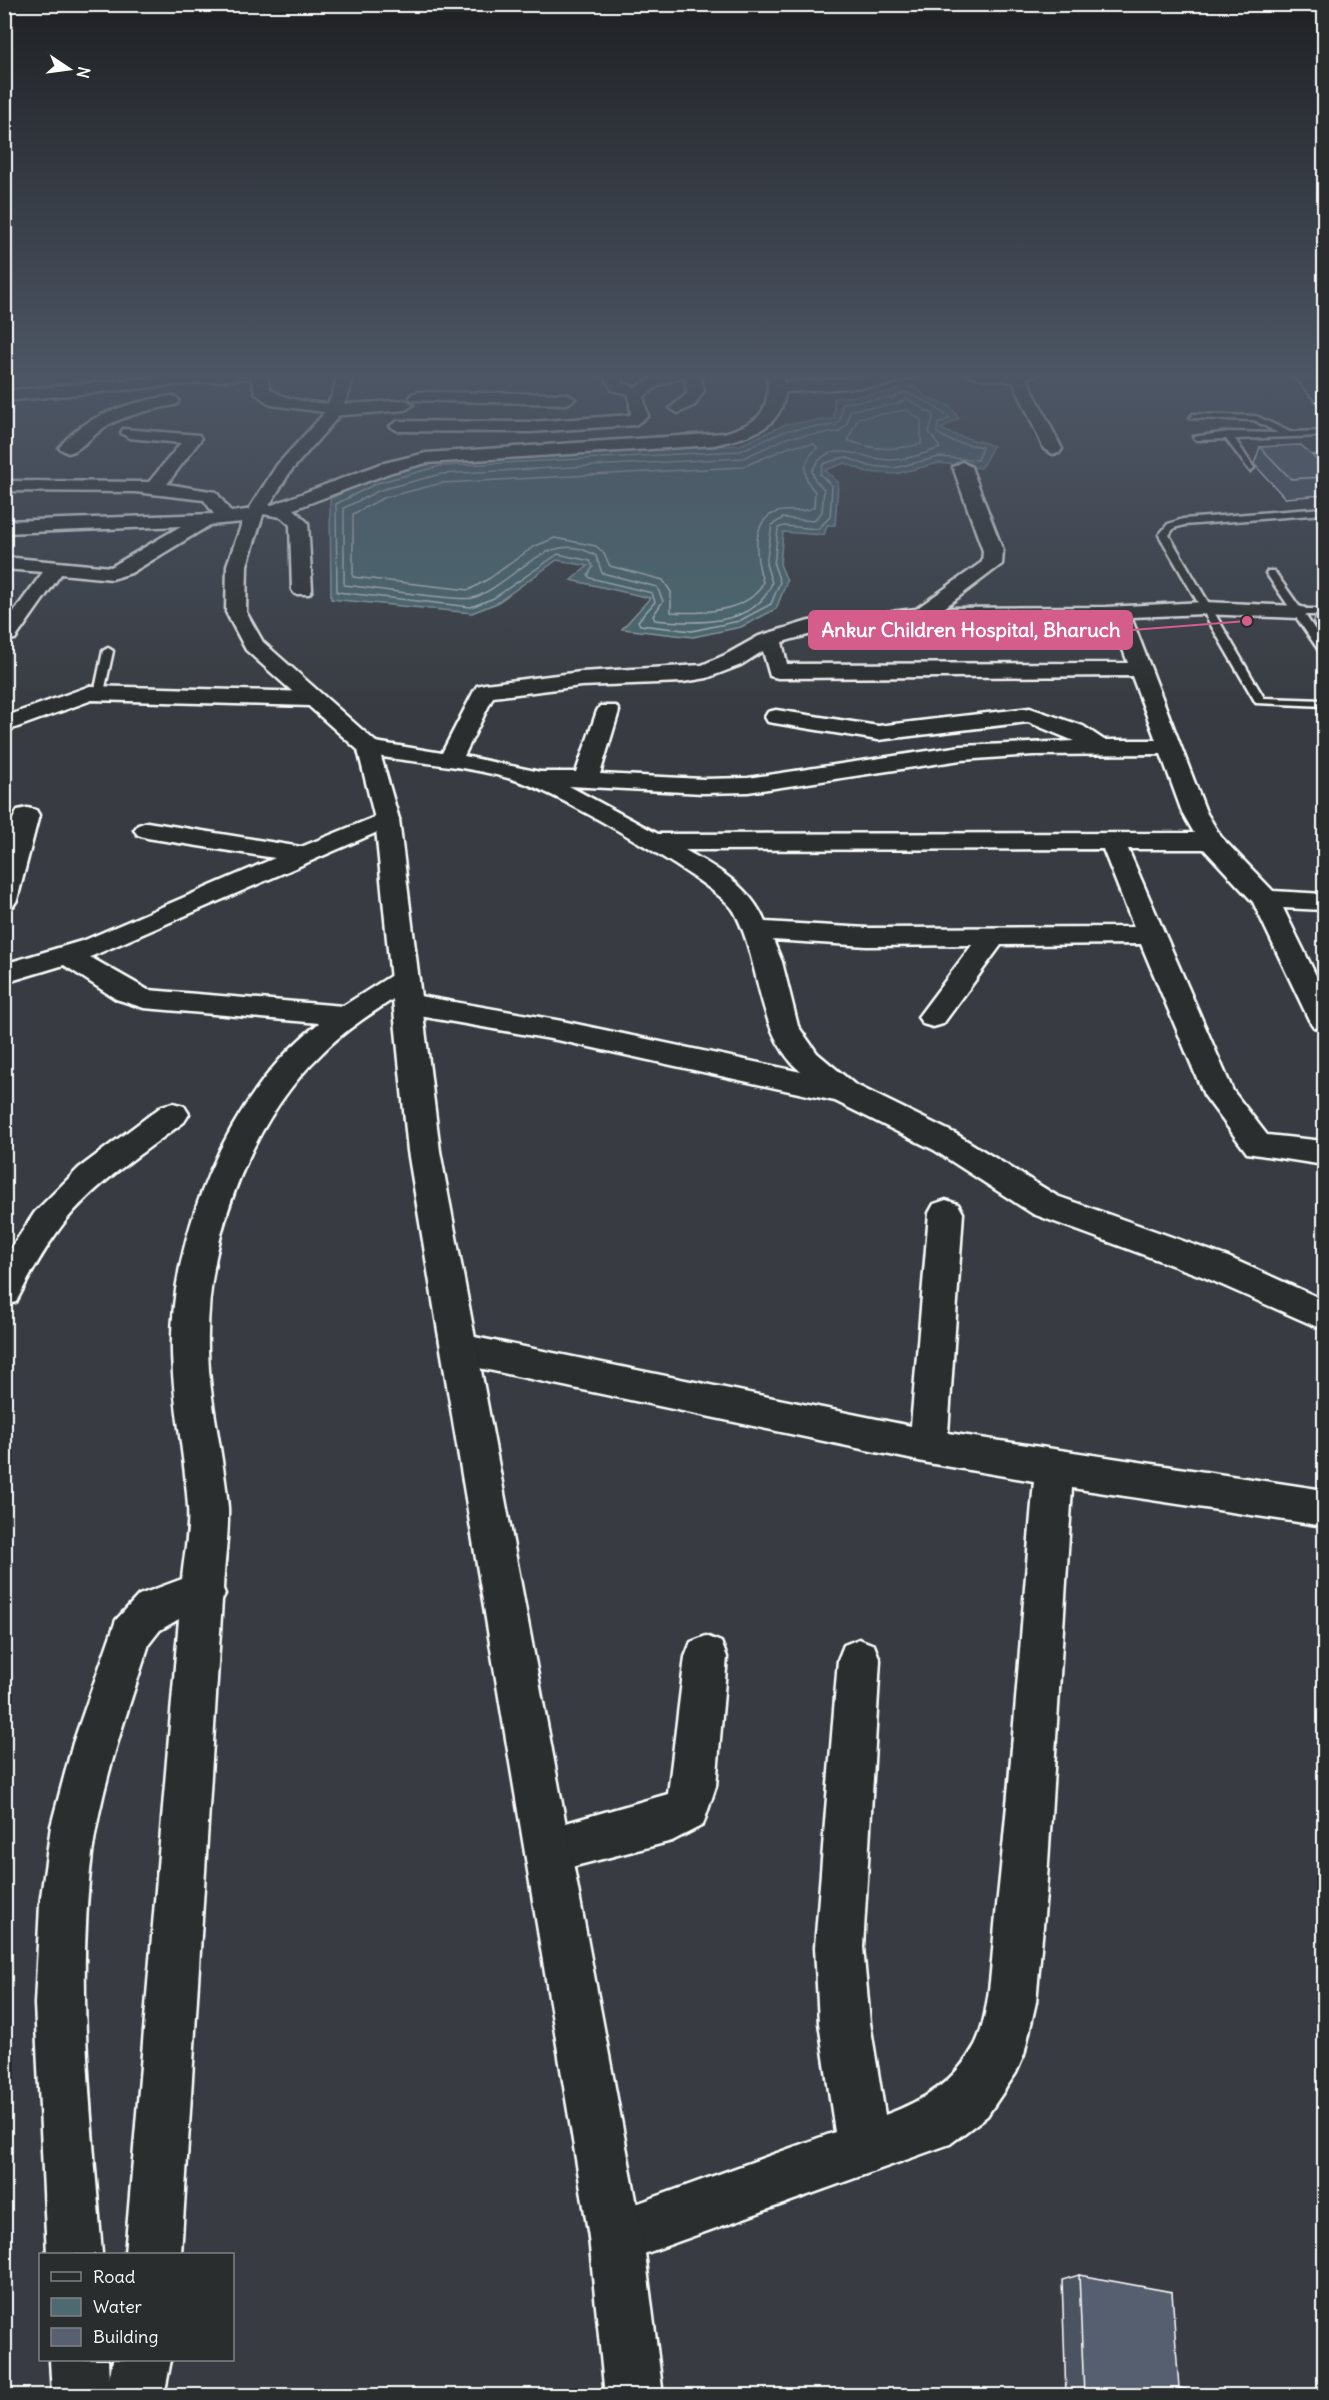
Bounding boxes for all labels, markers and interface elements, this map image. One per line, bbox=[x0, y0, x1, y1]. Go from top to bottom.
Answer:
north arrow bbox=[39, 39, 99, 99]
text: N bbox=[73, 65, 95, 80]
callout: Ankur Children Hospital, Bharuch bbox=[809, 611, 1132, 649]
text: Ankur Children Hospital, Bharuch bbox=[821, 617, 1121, 642]
legend bbox=[39, 2253, 234, 2361]
text: Road bbox=[93, 2265, 136, 2288]
text: Water bbox=[93, 2295, 143, 2318]
text: Building bbox=[93, 2325, 158, 2348]

